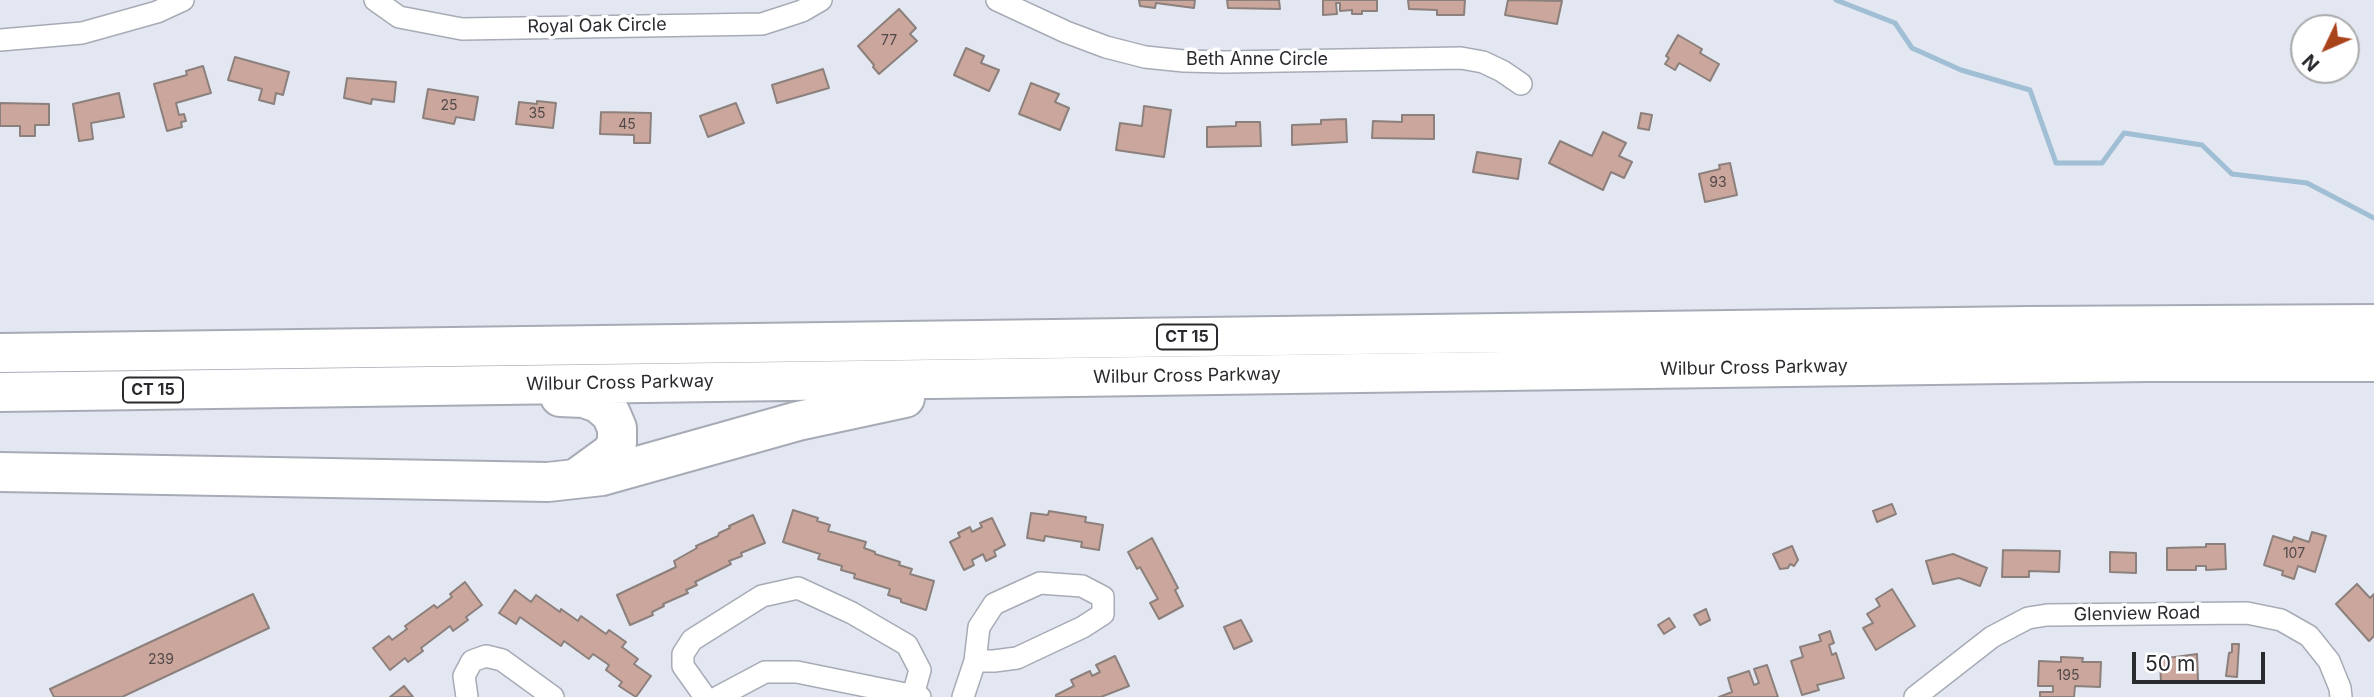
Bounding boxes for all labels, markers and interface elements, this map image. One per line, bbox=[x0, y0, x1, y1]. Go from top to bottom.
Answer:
street label: Royal Oak Circle bbox=[527, 14, 667, 38]
north arrow bbox=[2290, 14, 2360, 84]
house number: 77 bbox=[881, 33, 897, 49]
street label: Beth Anne Circle bbox=[1186, 49, 1328, 71]
text: N bbox=[2298, 49, 2324, 76]
house number: 25 bbox=[440, 98, 458, 114]
house number: 35 bbox=[528, 106, 546, 122]
house number: 45 bbox=[618, 117, 636, 133]
house number: 93 bbox=[1709, 175, 1727, 191]
road number: CT 15 bbox=[1157, 324, 1217, 350]
street label: Wilbur Cross Parkway bbox=[1660, 356, 1848, 380]
street label: Wilbur Cross Parkway bbox=[1093, 364, 1281, 388]
street label: Wilbur Cross Parkway bbox=[526, 371, 714, 395]
road number: CT 15 bbox=[123, 378, 183, 402]
house number: 107 bbox=[2283, 546, 2305, 562]
street label: Glenview Road bbox=[2074, 602, 2200, 626]
scale bar bbox=[2136, 638, 2269, 682]
text: 50 m bbox=[2145, 651, 2195, 676]
house number: 239 bbox=[148, 652, 174, 668]
house number: 195 bbox=[2057, 668, 2079, 684]

